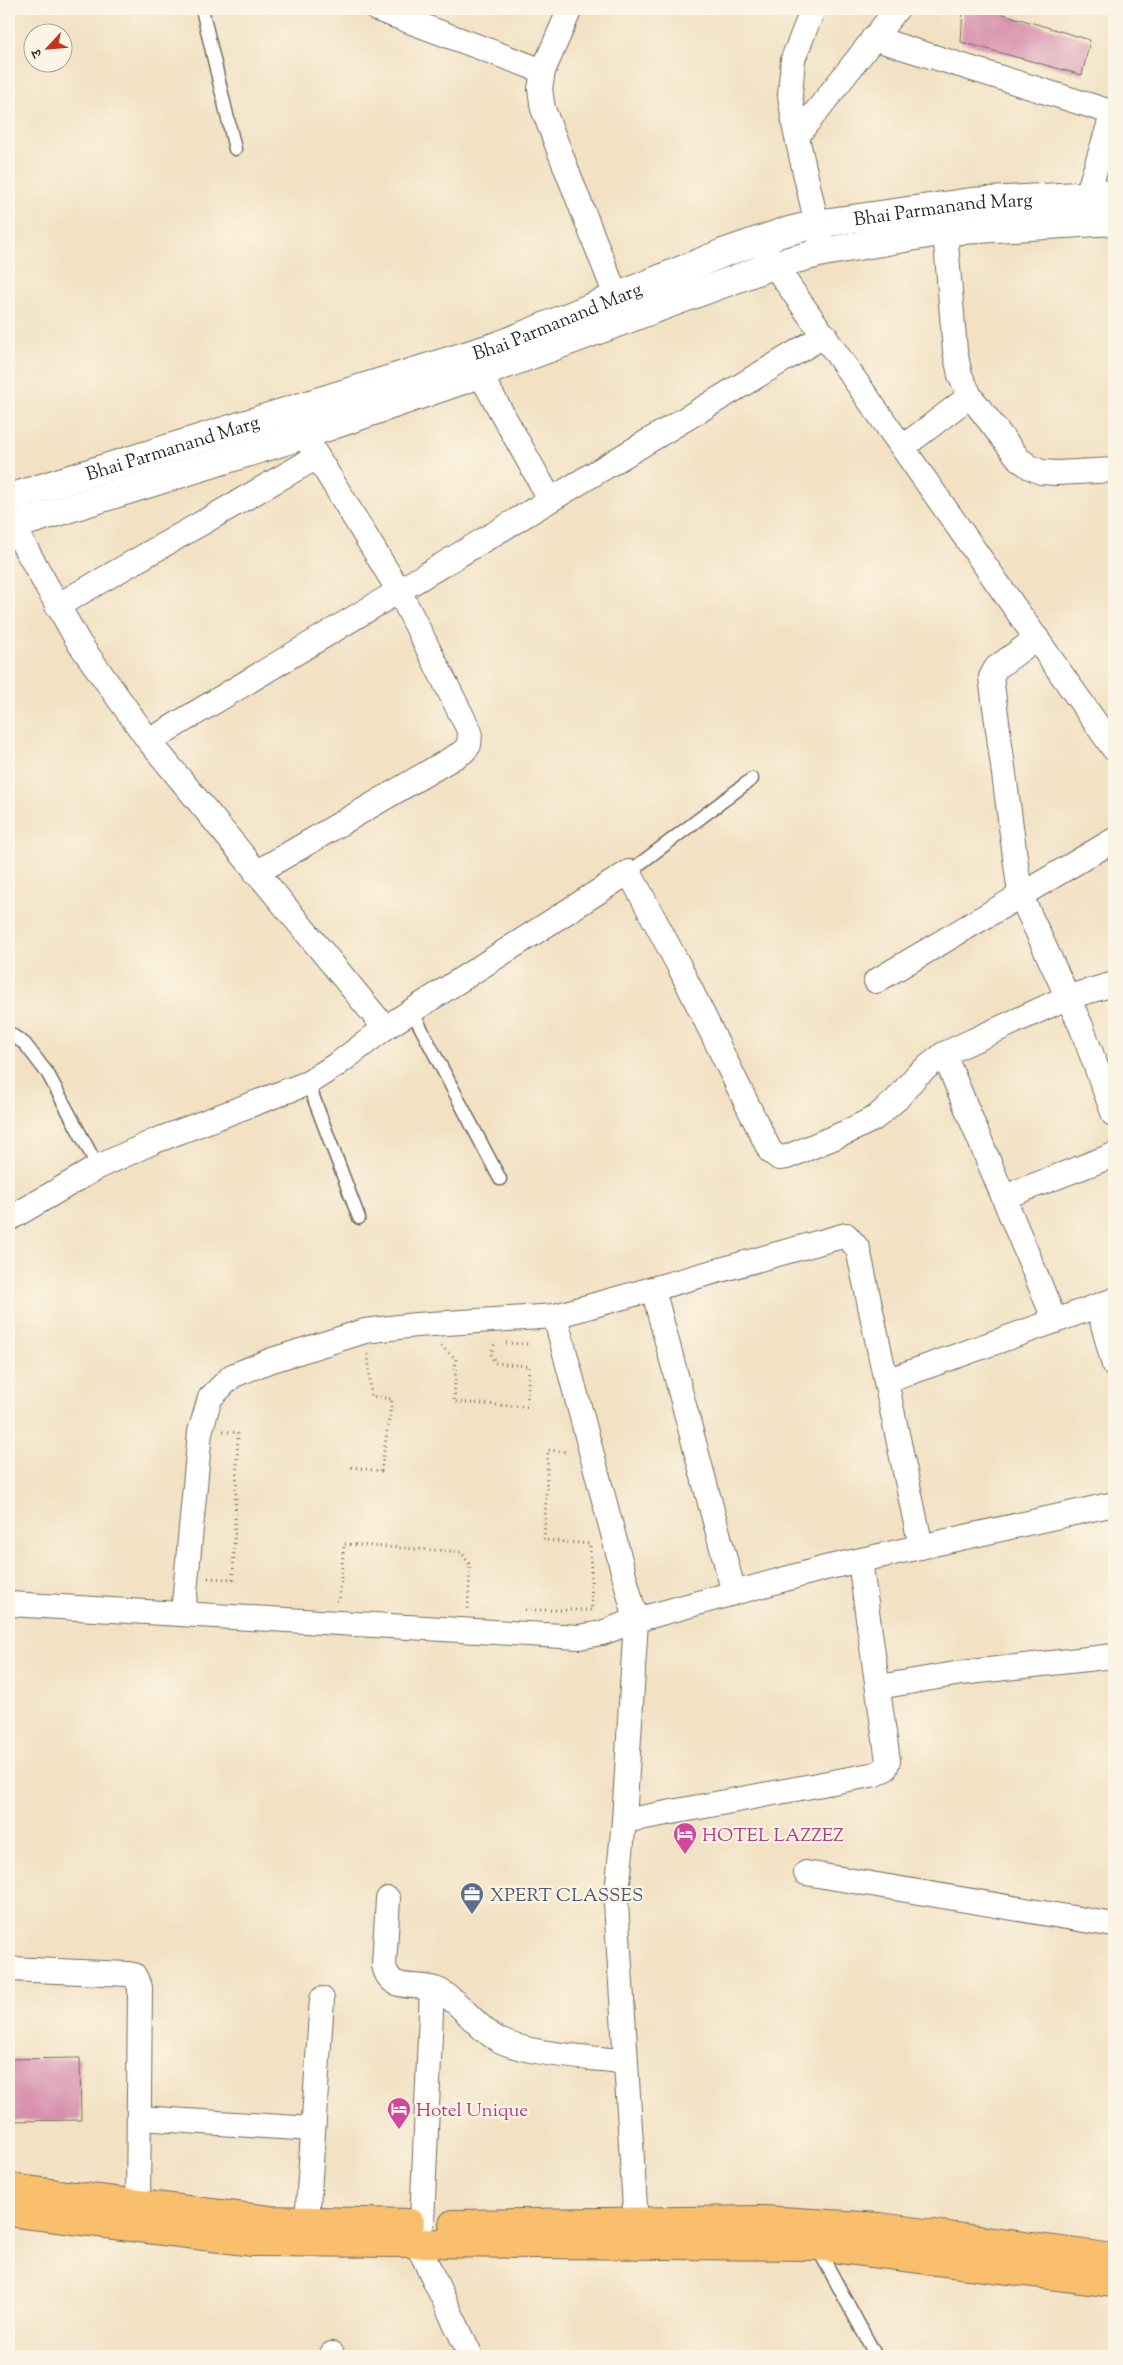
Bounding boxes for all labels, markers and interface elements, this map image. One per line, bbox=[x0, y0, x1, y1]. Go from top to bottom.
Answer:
north arrow bbox=[22, 22, 72, 72]
text: उ bbox=[27, 44, 49, 61]
street label: Bhai Parmanand Marg bbox=[852, 188, 1033, 235]
street label: Bhai Parmanand Marg bbox=[470, 277, 646, 369]
street label: Bhai Parmanand Marg bbox=[83, 410, 263, 489]
hotel icon: HOTEL LAZZEZ bbox=[672, 1821, 698, 1855]
place label: HOTEL LAZZEZ bbox=[702, 1823, 844, 1850]
office icon: XPERT CLASSES bbox=[459, 1881, 485, 1915]
place label: XPERT CLASSES bbox=[490, 1883, 643, 1910]
hotel icon: Hotel Unique bbox=[386, 2096, 412, 2130]
place label: Hotel Unique bbox=[416, 2098, 528, 2125]

